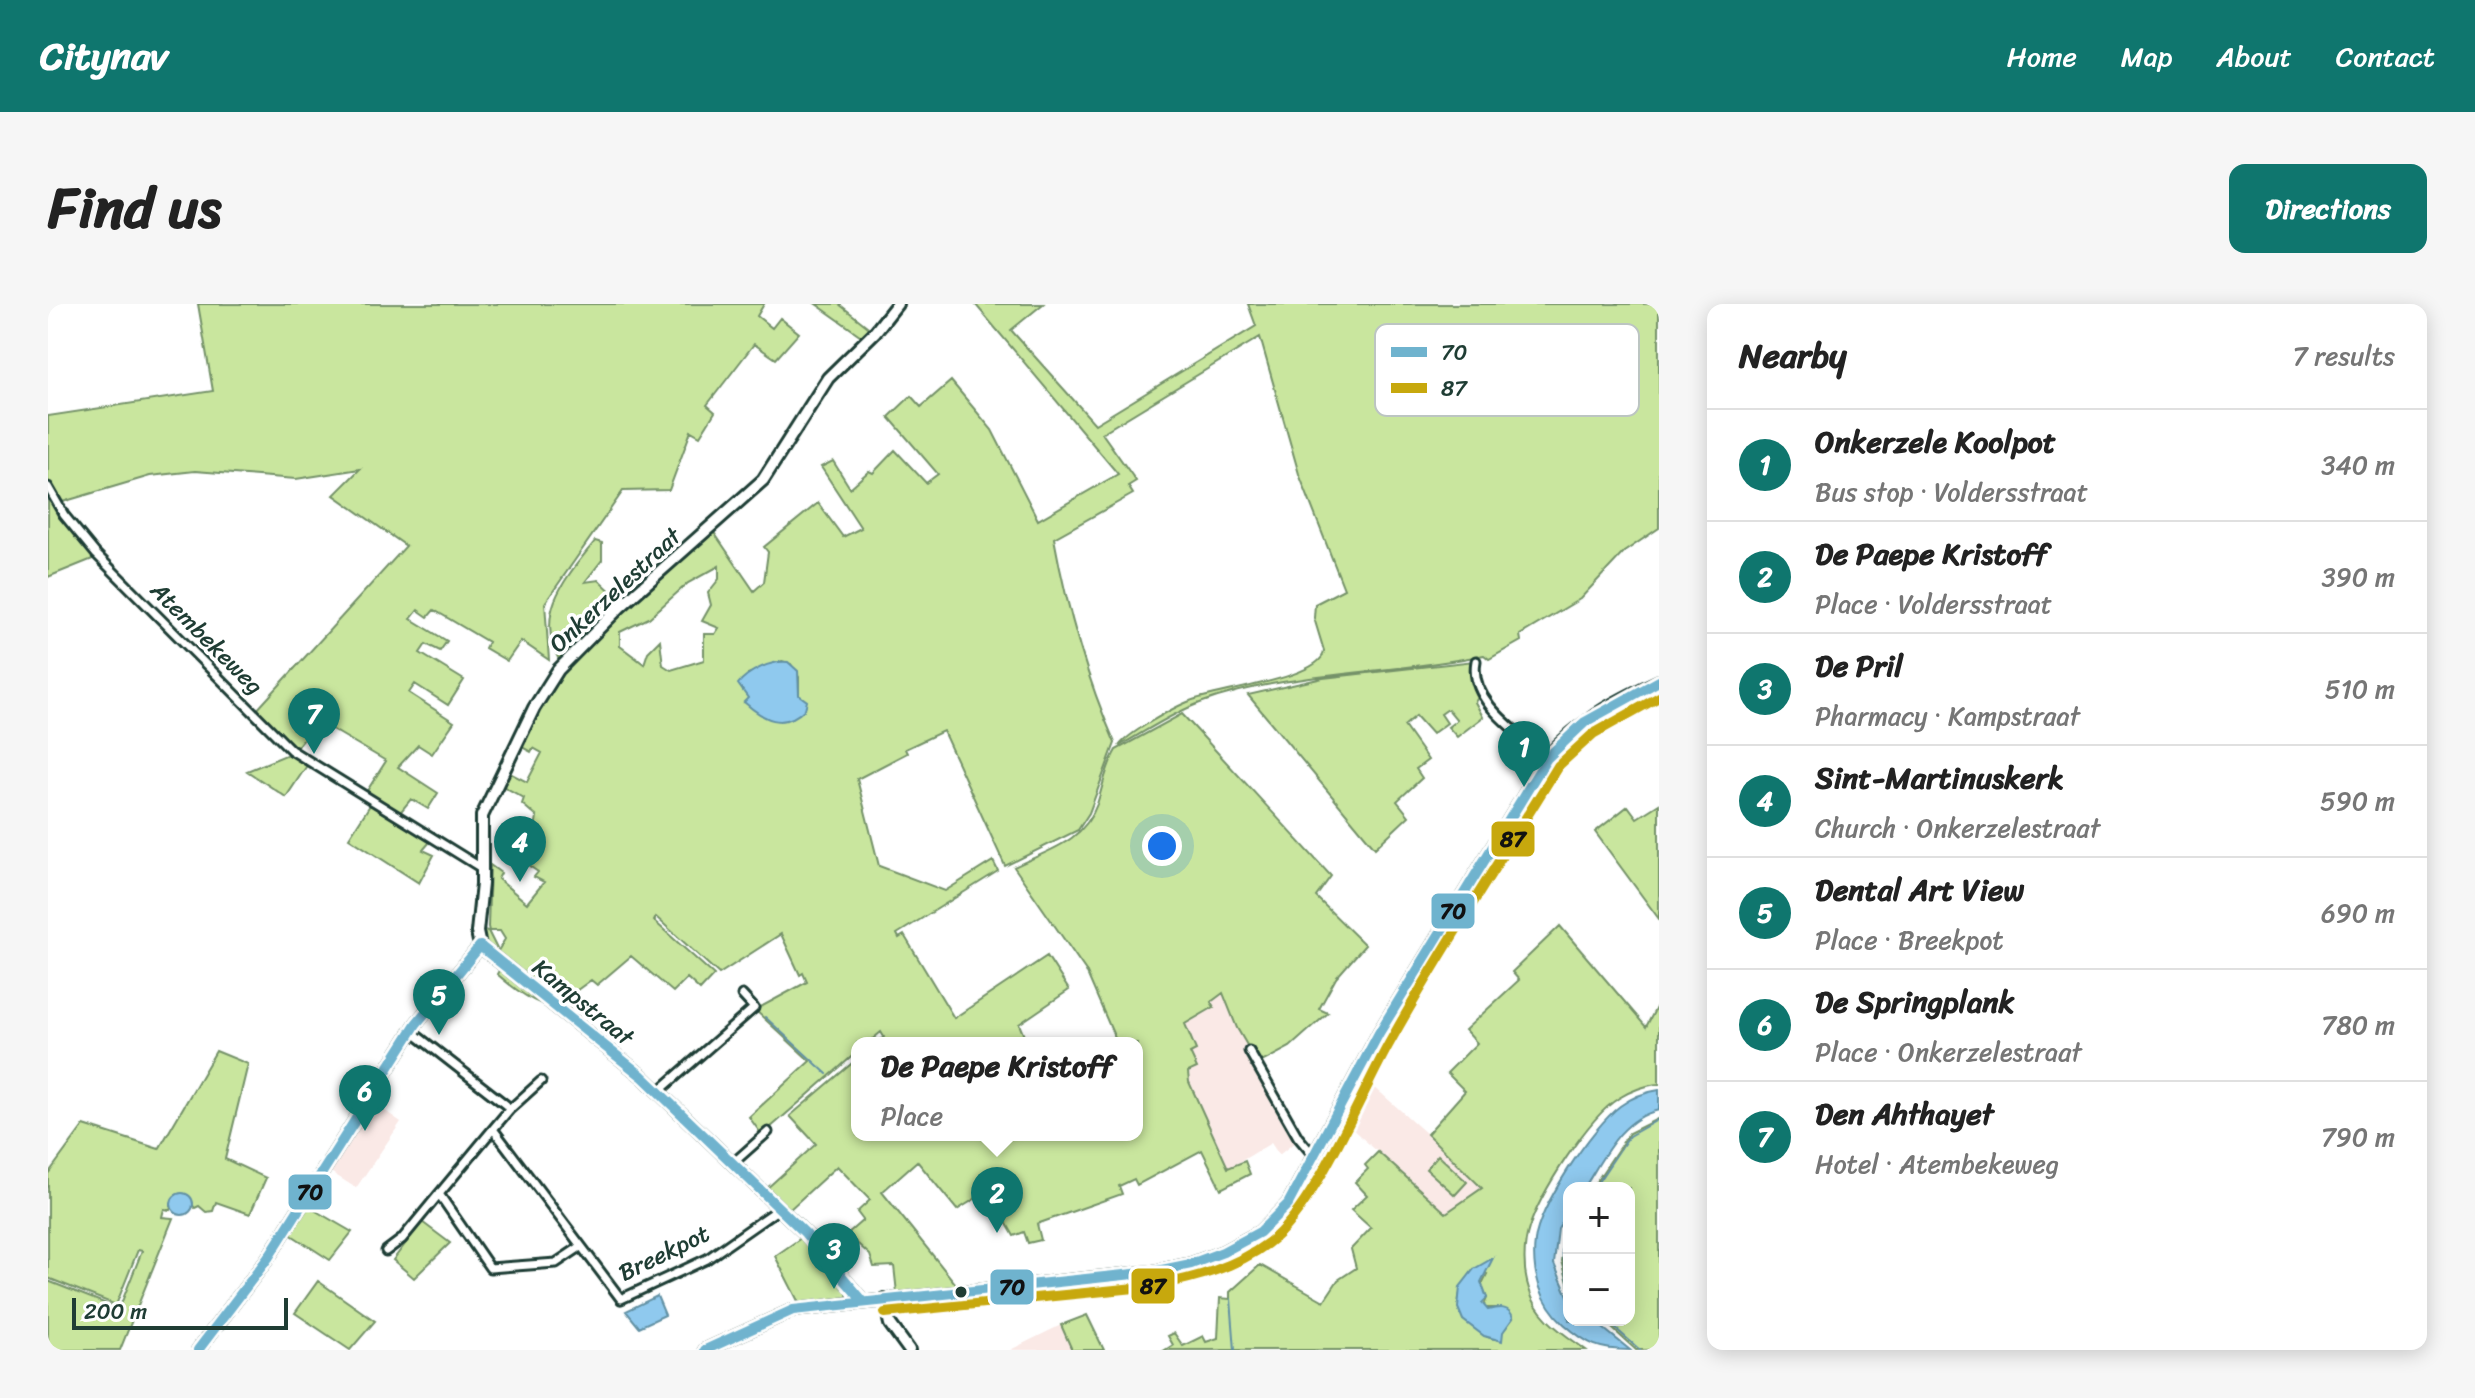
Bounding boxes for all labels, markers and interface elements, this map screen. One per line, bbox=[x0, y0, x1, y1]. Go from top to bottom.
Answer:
text: Citynav bbox=[40, 23, 168, 90]
text: Home bbox=[2007, 32, 2077, 81]
text: Map bbox=[2121, 32, 2172, 81]
text: About bbox=[2216, 32, 2292, 81]
text: Contact bbox=[2336, 32, 2435, 81]
text: Find us bbox=[48, 159, 221, 258]
button: Directions bbox=[2229, 164, 2427, 253]
legend bbox=[1375, 324, 1639, 416]
text: Nearby bbox=[1739, 326, 1847, 386]
text: 70 bbox=[1441, 333, 1467, 372]
text: 7 results bbox=[2293, 333, 2395, 379]
text: 87 bbox=[1441, 369, 1468, 408]
text: Onkerzele Koolpot bbox=[1815, 415, 2056, 469]
text: 1 bbox=[1759, 442, 1771, 488]
text: 340 m bbox=[2321, 442, 2395, 488]
text: Bus stop · Voldersstraat bbox=[1815, 469, 2088, 515]
street label: Onkerzelestraat bbox=[539, 516, 692, 663]
text: De Paepe Kristoff bbox=[1815, 527, 2048, 581]
text: 2 bbox=[1757, 554, 1773, 600]
text: 390 m bbox=[2322, 554, 2395, 600]
street label: Atembekeweg bbox=[139, 570, 274, 705]
text: Place · Voldersstraat bbox=[1815, 581, 2052, 627]
text: De Pril bbox=[1815, 639, 1903, 693]
text: 3 bbox=[1758, 666, 1772, 712]
text: 510 m bbox=[2325, 666, 2395, 712]
pin: 7 bbox=[288, 688, 340, 754]
text: Pharmacy · Kampstraat bbox=[1815, 693, 2080, 739]
pin: 1 bbox=[1498, 721, 1550, 787]
text: Sint-Martinuskerk bbox=[1815, 751, 2064, 805]
text: 4 bbox=[1757, 778, 1773, 824]
text: 590 m bbox=[2320, 778, 2395, 824]
text: Church · Onkerzelestraat bbox=[1815, 805, 2100, 851]
pin: 4 bbox=[494, 816, 546, 882]
line badge: 87 bbox=[1490, 820, 1536, 858]
text: 87 bbox=[1499, 820, 1528, 859]
your location bbox=[1142, 826, 1182, 866]
text: Dental Art View bbox=[1815, 863, 2024, 917]
text: 5 bbox=[1757, 890, 1773, 936]
text: 690 m bbox=[2321, 890, 2395, 936]
line badge: 70 bbox=[1430, 892, 1476, 930]
text: 70 bbox=[1440, 892, 1466, 931]
text: Place · Breekpot bbox=[1815, 917, 2004, 963]
street label: Kampstraat bbox=[522, 947, 645, 1057]
pin: 5 bbox=[413, 969, 465, 1035]
text: De Springplank bbox=[1815, 975, 2014, 1029]
text: 6 bbox=[1758, 1002, 1772, 1048]
text: 780 m bbox=[2321, 1002, 2395, 1048]
text: Place · Onkerzelestraat bbox=[1815, 1029, 2082, 1075]
popup bbox=[851, 1037, 1143, 1141]
text: De Paepe Kristoff bbox=[881, 1039, 1113, 1093]
pin: 6 bbox=[339, 1065, 391, 1131]
text: Den Ahthayet bbox=[1815, 1087, 1994, 1141]
text: Place bbox=[881, 1093, 943, 1139]
text: 7 bbox=[1758, 1114, 1772, 1160]
text: 790 m bbox=[2321, 1114, 2395, 1160]
text: Hotel · Atembekeweg bbox=[1815, 1141, 2059, 1187]
pin: 2 bbox=[971, 1167, 1023, 1233]
line badge: 70 bbox=[287, 1173, 333, 1211]
text: 70 bbox=[297, 1173, 323, 1212]
map controls bbox=[1563, 1182, 1635, 1326]
button: + bbox=[1563, 1182, 1635, 1254]
street label: Breekpot bbox=[611, 1213, 717, 1293]
pin: 3 bbox=[808, 1223, 860, 1289]
button: − bbox=[1563, 1254, 1635, 1326]
line badge: 87 bbox=[1130, 1267, 1176, 1305]
text: 87 bbox=[1139, 1267, 1168, 1306]
line badge: 70 bbox=[989, 1268, 1035, 1306]
text: 70 bbox=[999, 1268, 1025, 1307]
unlabelled marker bbox=[953, 1284, 969, 1300]
text: 200 m bbox=[84, 1292, 147, 1331]
scale bar bbox=[72, 1294, 288, 1330]

